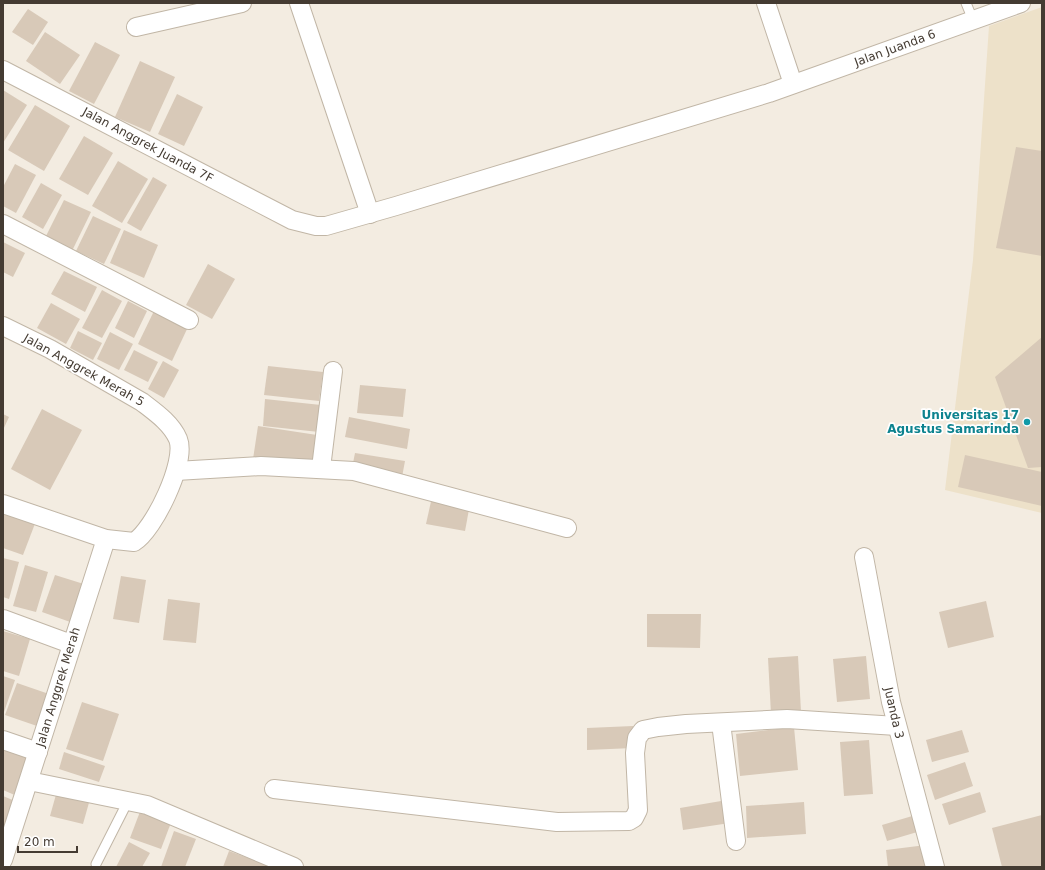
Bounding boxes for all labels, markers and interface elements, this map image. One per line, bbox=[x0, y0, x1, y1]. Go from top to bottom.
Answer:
street label: Jalan Juanda 6 bbox=[851, 27, 938, 70]
street label: Jalan Anggrek Juanda 7F bbox=[79, 104, 216, 186]
street label: Jalan Anggrek Merah 5 bbox=[20, 330, 147, 409]
place label: Universitas 17 Agustus Samarinda bbox=[887, 408, 1019, 436]
marker: Universitas 17 Agustus Samarinda bbox=[1022, 417, 1032, 427]
street label: Jalan Anggrek Merah bbox=[33, 625, 83, 750]
street label: Juanda 3 bbox=[881, 685, 907, 740]
scale bar bbox=[18, 828, 77, 854]
text: 20 m bbox=[24, 835, 55, 849]

